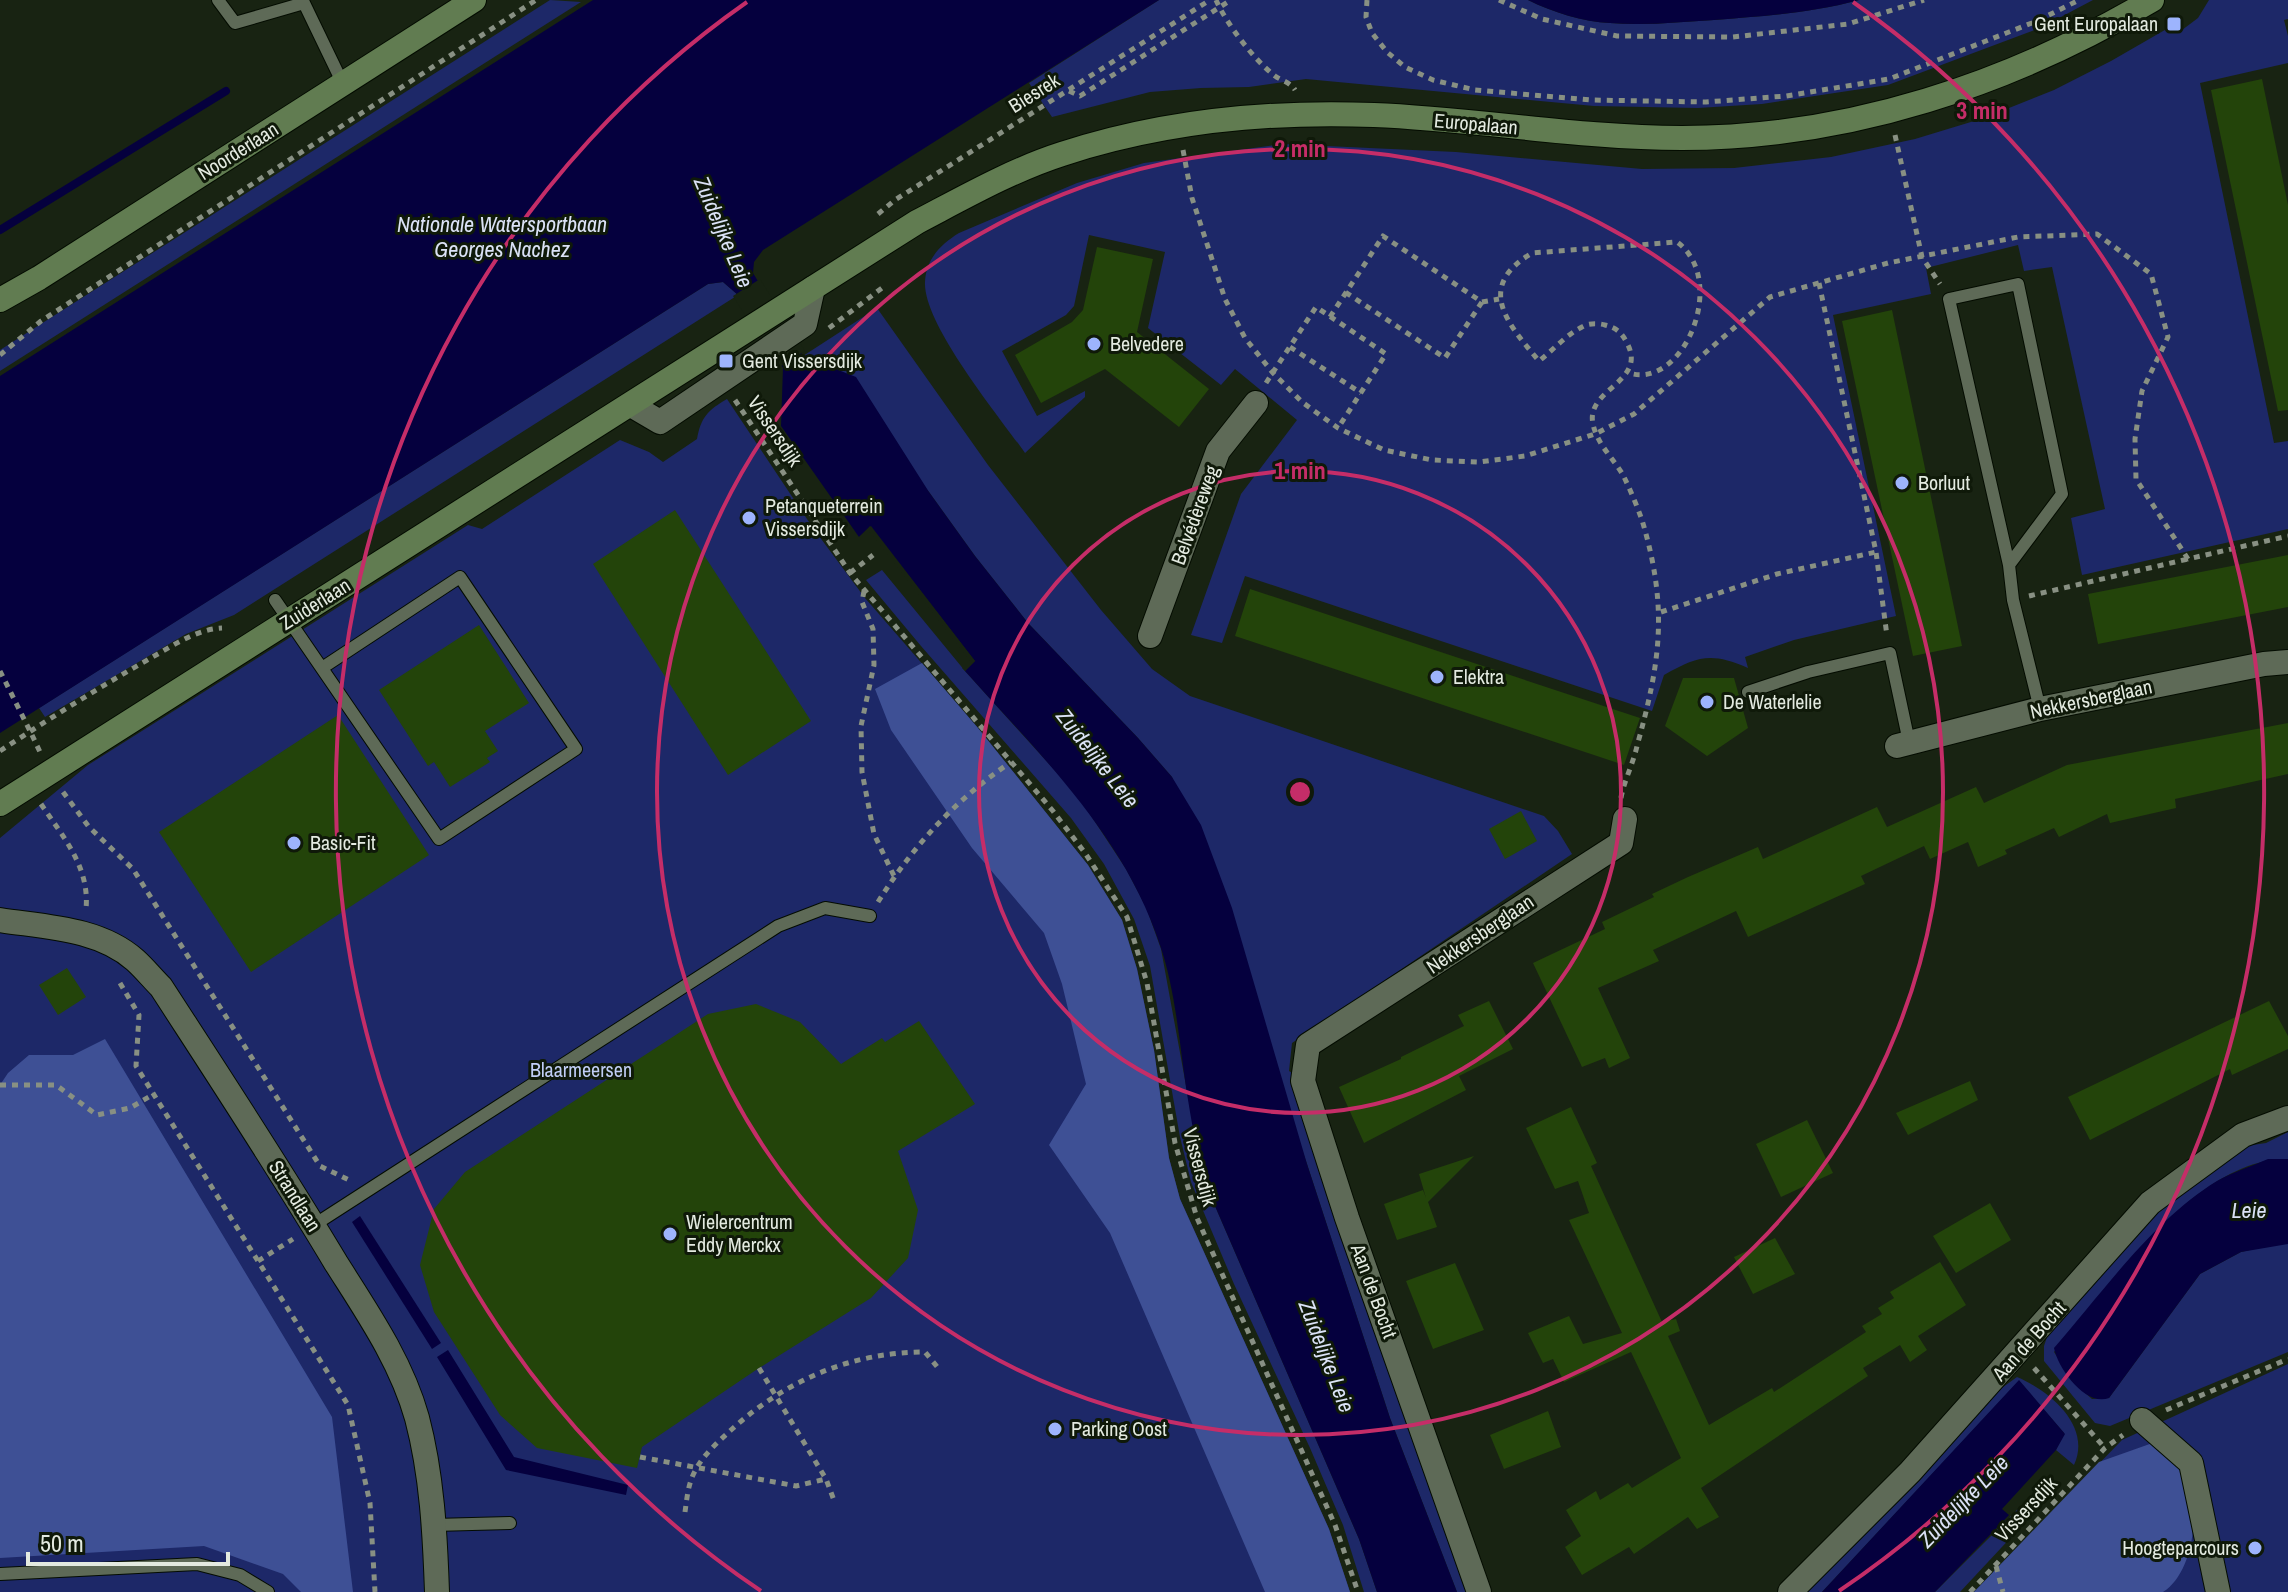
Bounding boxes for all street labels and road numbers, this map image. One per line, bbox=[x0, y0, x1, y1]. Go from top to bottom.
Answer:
street label: Biesrek bbox=[1003, 66, 1065, 119]
street label: Europalaan bbox=[1433, 106, 1519, 141]
street label: Noorderlaan bbox=[192, 115, 283, 186]
street label: Vissersdijk bbox=[742, 390, 809, 472]
street label: Belvédèreweg bbox=[1164, 461, 1225, 568]
street label: Zuiderlaan bbox=[274, 571, 355, 636]
street label: Nekkersberglaan bbox=[2027, 672, 2154, 725]
street label: Nekkersberglaan bbox=[1421, 888, 1539, 979]
street label: Vissersdijk bbox=[1177, 1125, 1224, 1210]
street label: Strandlaan bbox=[263, 1155, 328, 1237]
street label: Aan de Bocht bbox=[1345, 1239, 1404, 1342]
street label: Aan de Bocht bbox=[1985, 1295, 2072, 1387]
street label: Vissersdijk bbox=[1989, 1470, 2063, 1547]

